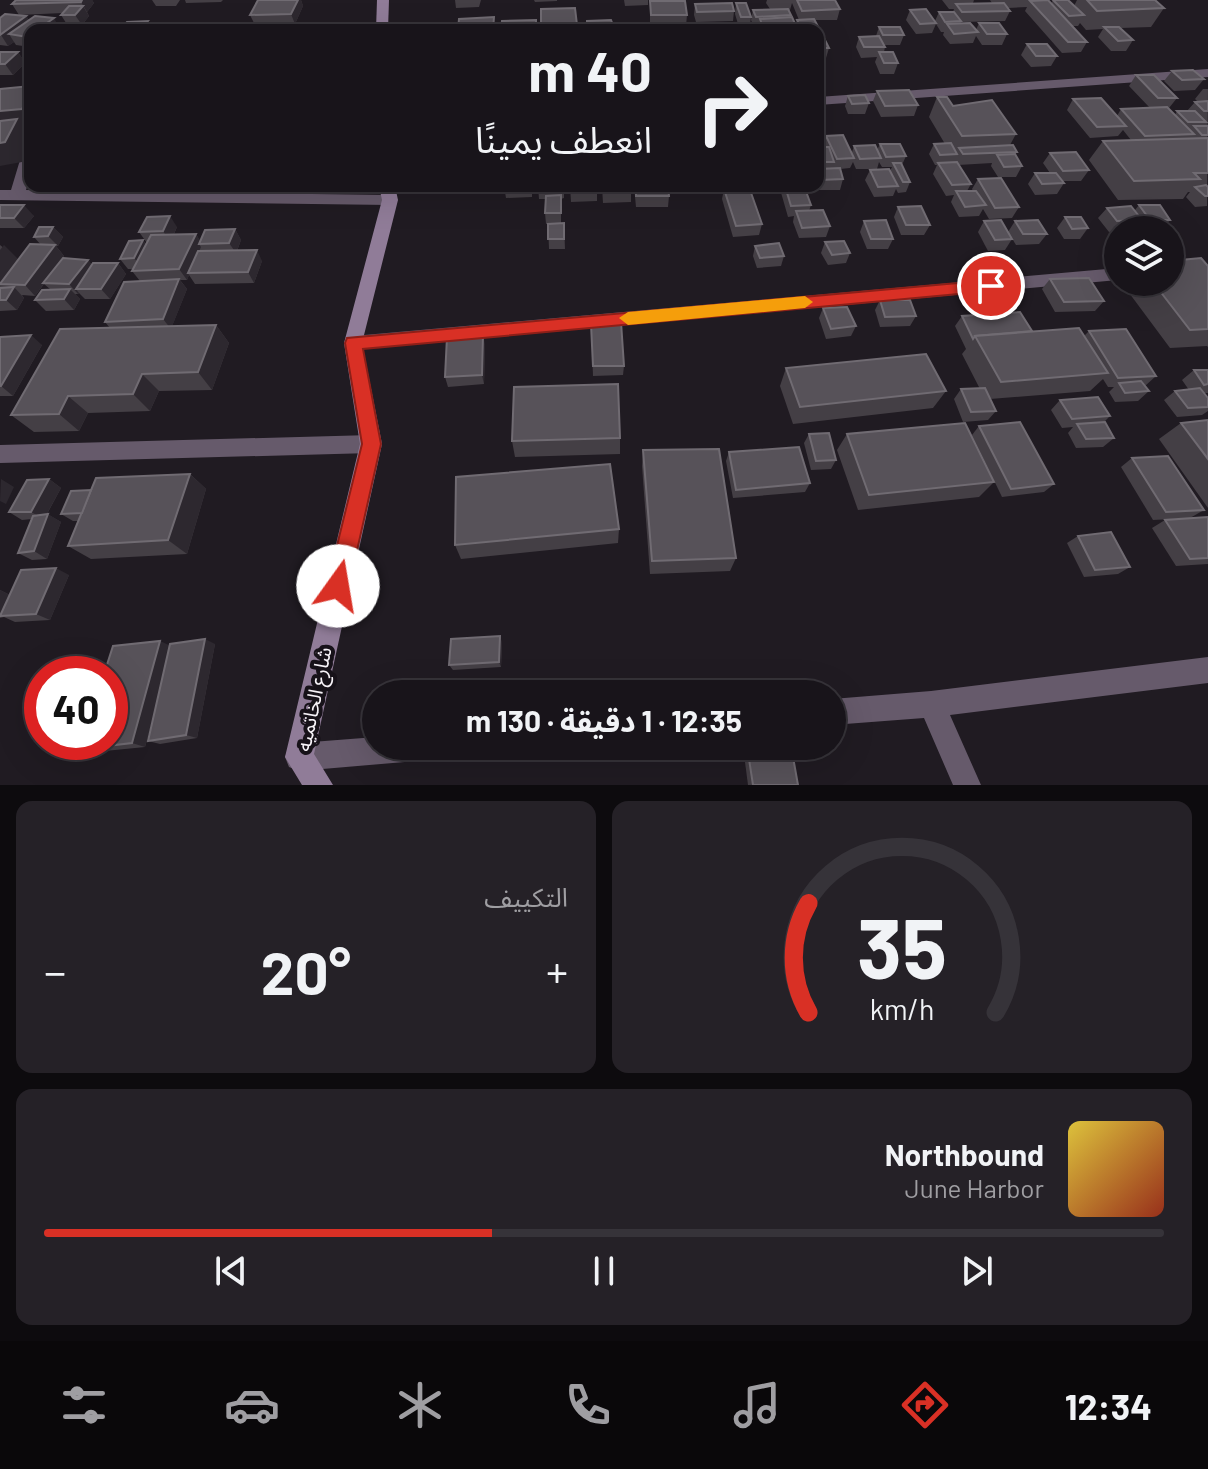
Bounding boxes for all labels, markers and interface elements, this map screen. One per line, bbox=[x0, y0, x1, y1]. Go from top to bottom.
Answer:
text: 40 m bbox=[528, 36, 652, 103]
icon: right bbox=[680, 56, 784, 160]
text: انعطف يمينًا bbox=[475, 117, 652, 160]
map controls bbox=[1104, 216, 1184, 296]
button: layers bbox=[1104, 216, 1184, 296]
pin bbox=[957, 252, 1025, 320]
icon: arrive bbox=[969, 264, 1013, 308]
position arrow bbox=[296, 544, 380, 628]
street label: شارع الخاتميه bbox=[290, 645, 340, 754]
speed limit sign: 40 bbox=[24, 656, 128, 760]
text: 12:35 · 1 دقيقة · 130 m bbox=[466, 702, 742, 738]
text: التكييف bbox=[484, 881, 568, 912]
text: 35 bbox=[857, 896, 947, 996]
text: 20° bbox=[261, 935, 351, 1007]
text: − bbox=[44, 944, 66, 997]
text: + bbox=[546, 944, 568, 997]
text: km/h bbox=[870, 991, 934, 1026]
text: Northbound bbox=[885, 1136, 1044, 1172]
text: June Harbor bbox=[905, 1172, 1044, 1203]
icon: previous bbox=[209, 1249, 253, 1293]
icon: pause bbox=[582, 1249, 626, 1293]
icon: next bbox=[955, 1249, 999, 1293]
icon: filters bbox=[56, 1377, 112, 1433]
icon: car bbox=[224, 1377, 280, 1433]
icon: climate bbox=[392, 1377, 448, 1433]
icon: phone bbox=[560, 1377, 616, 1433]
icon: music bbox=[729, 1377, 785, 1433]
icon: directions bbox=[897, 1377, 953, 1433]
text: 12:34 bbox=[1065, 1384, 1152, 1427]

